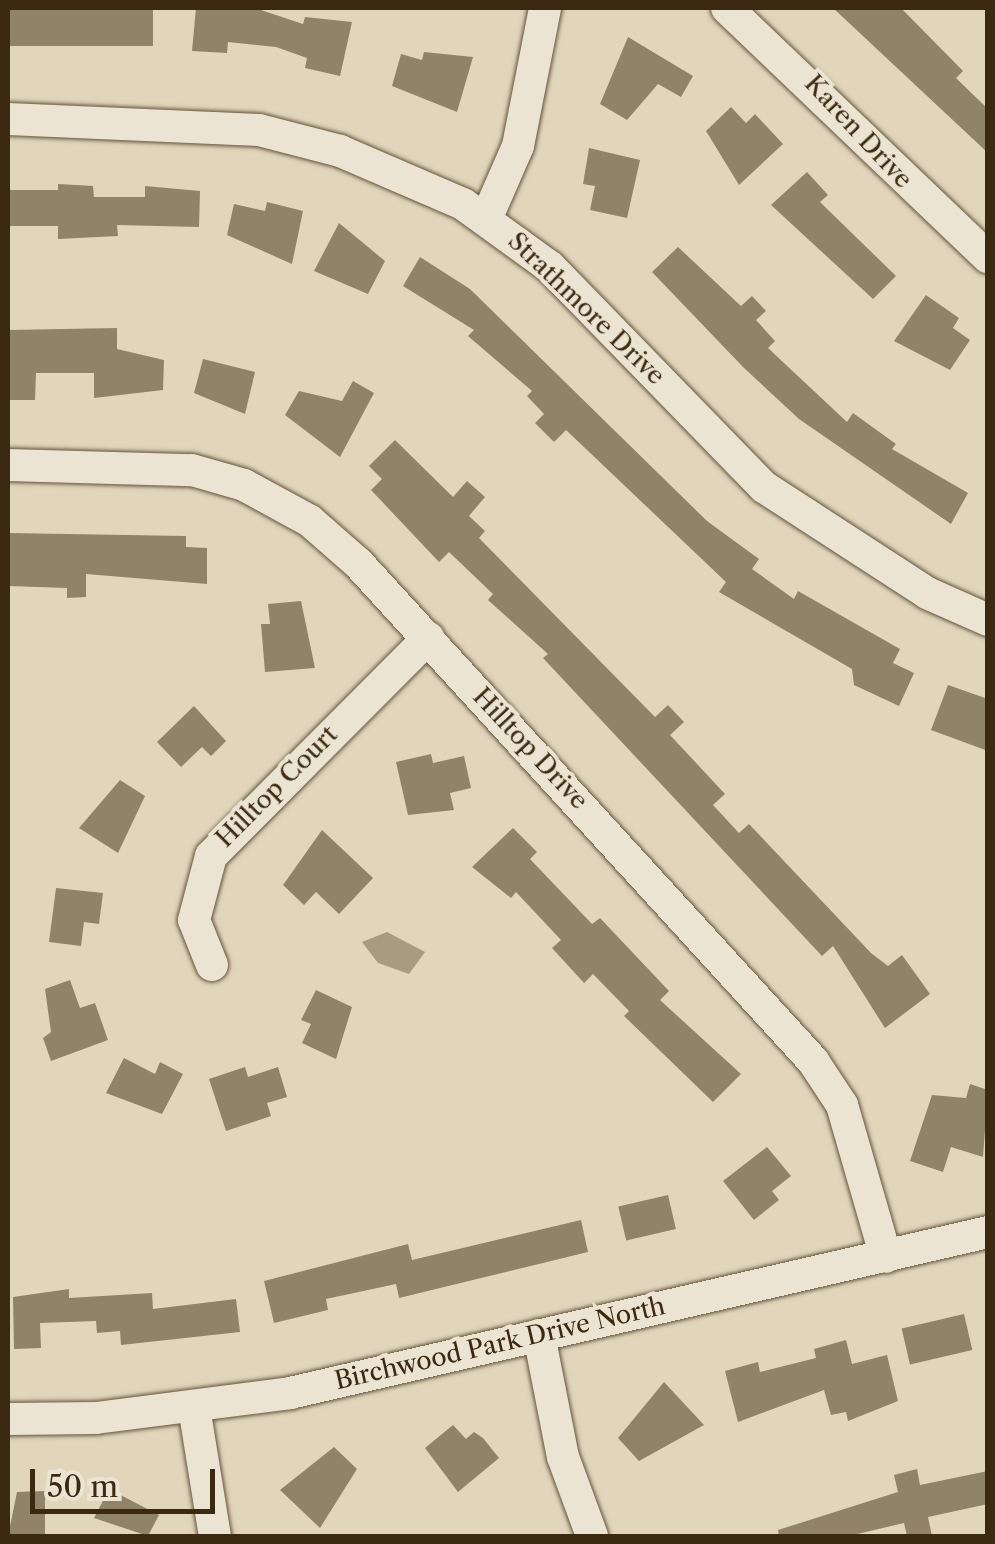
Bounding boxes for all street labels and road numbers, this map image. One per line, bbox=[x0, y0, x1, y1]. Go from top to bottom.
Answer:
street label: Karen Drive bbox=[798, 69, 918, 195]
street label: Strathmore Drive bbox=[501, 227, 671, 391]
street label: Hilltop Drive bbox=[466, 682, 594, 816]
street label: Hilltop Court bbox=[210, 720, 344, 854]
street label: Birchwood Park Drive North bbox=[332, 1291, 668, 1397]

